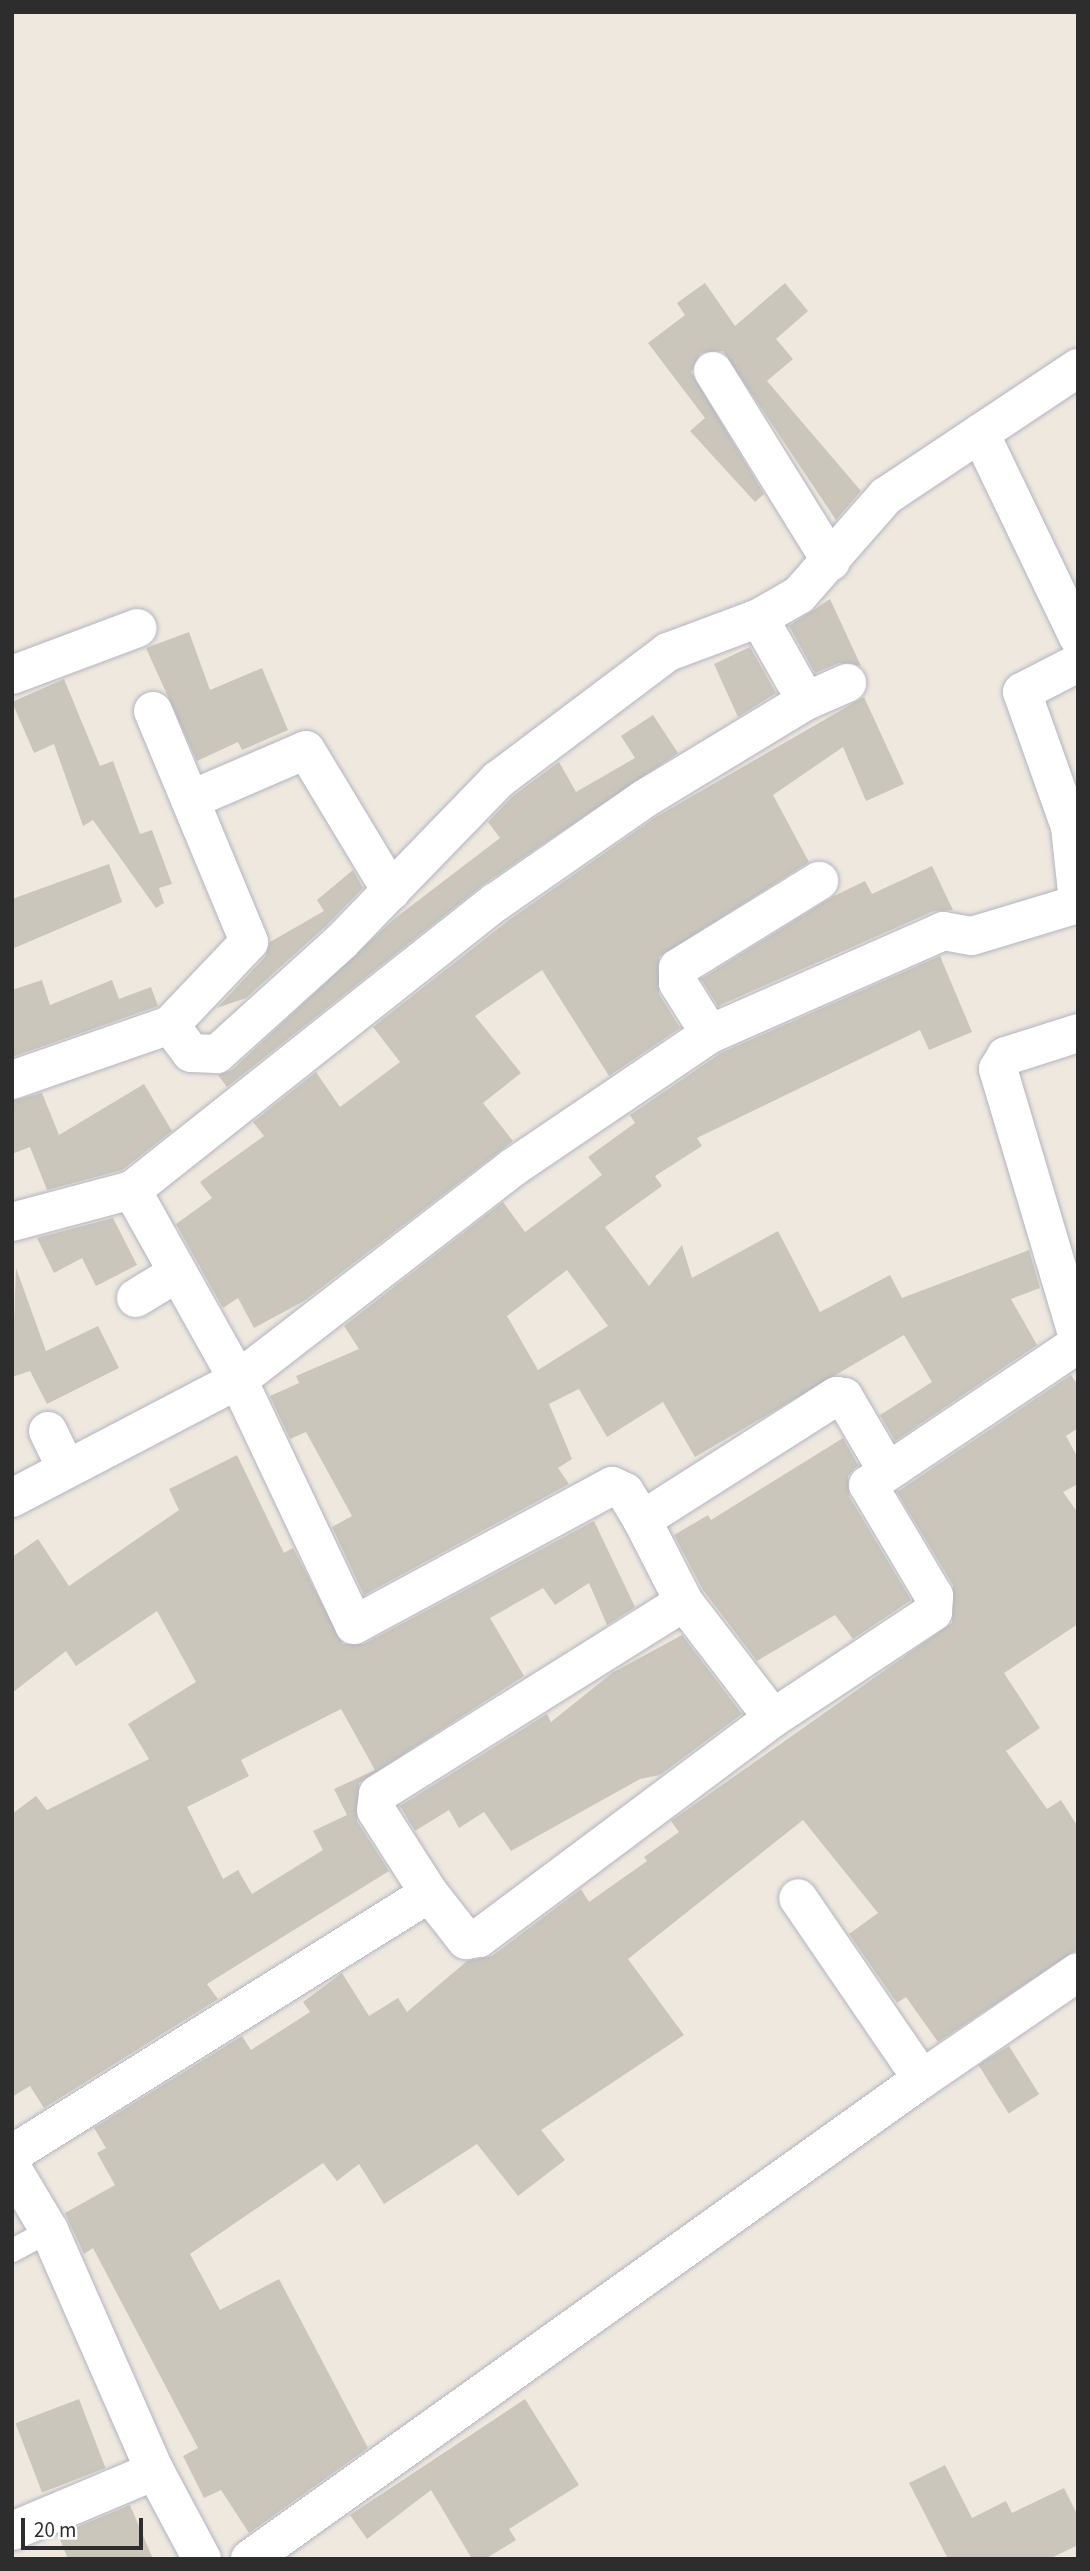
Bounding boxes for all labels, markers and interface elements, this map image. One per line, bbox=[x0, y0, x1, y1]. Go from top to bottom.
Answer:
scale bar bbox=[24, 2504, 147, 2548]
text: 20 m bbox=[34, 2515, 76, 2545]

